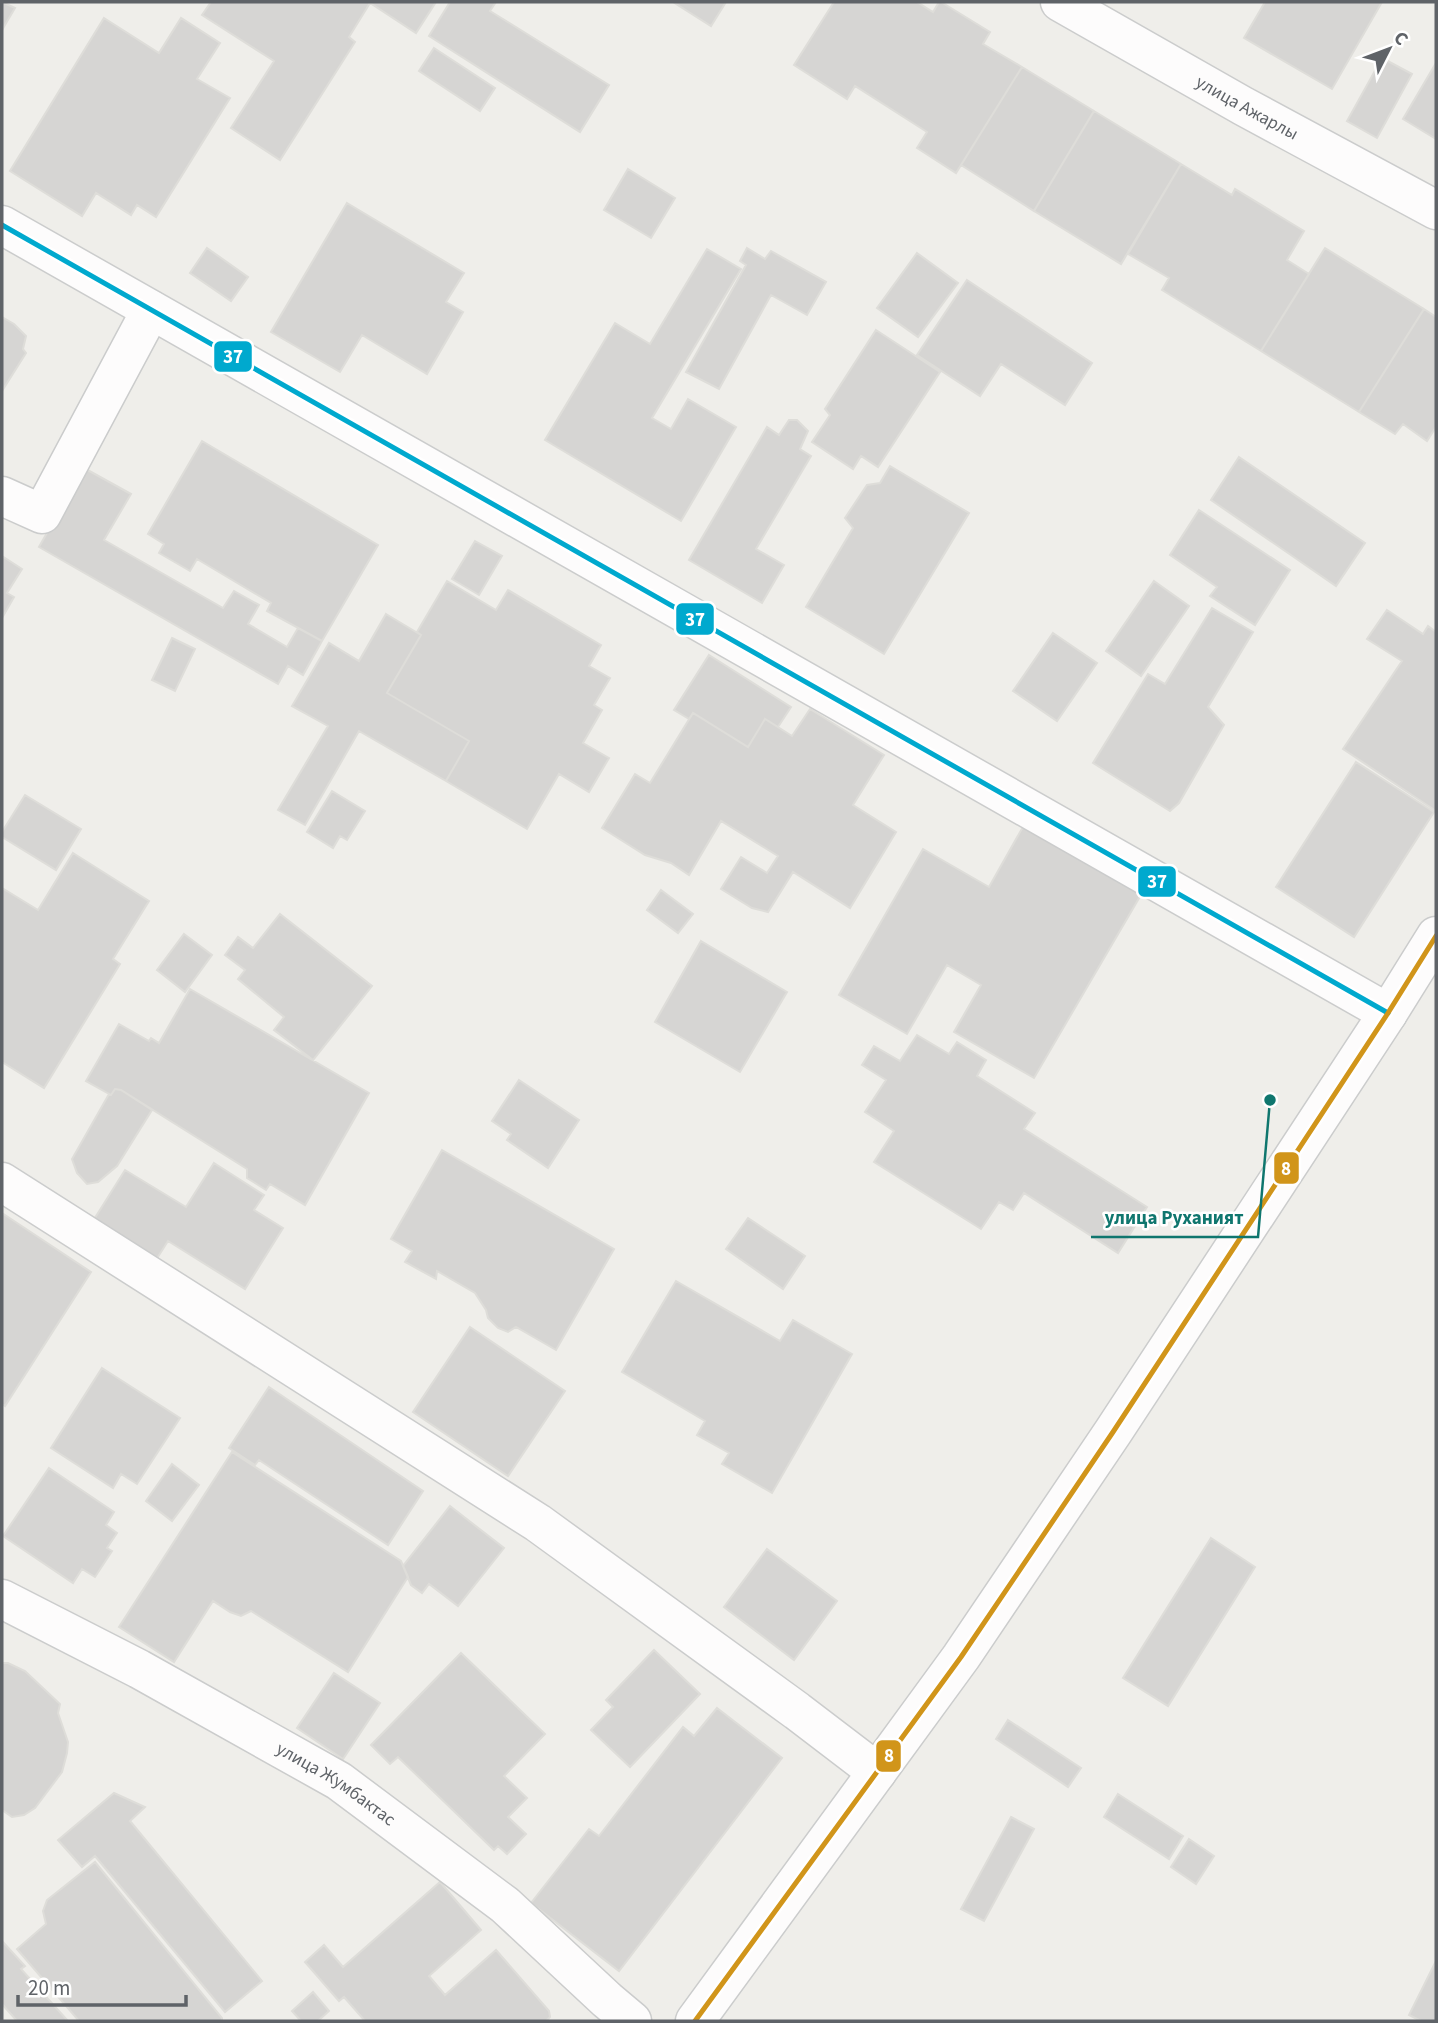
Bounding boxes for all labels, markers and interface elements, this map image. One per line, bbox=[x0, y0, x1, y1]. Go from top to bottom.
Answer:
north arrow bbox=[1354, 14, 1424, 84]
text: С bbox=[1387, 25, 1414, 52]
street label: улица Ажарлы bbox=[1191, 69, 1303, 146]
line badge: 37 bbox=[213, 340, 253, 373]
text: 37 bbox=[223, 344, 243, 371]
line badge: 37 bbox=[675, 602, 715, 636]
text: 37 bbox=[685, 607, 705, 634]
line badge: 37 bbox=[1137, 865, 1177, 898]
text: 37 bbox=[1147, 869, 1167, 896]
line badge: 8 bbox=[1273, 1151, 1300, 1185]
text: 8 bbox=[1281, 1156, 1291, 1183]
callout: улица Руханият bbox=[1091, 1197, 1258, 1237]
text: улица Руханият bbox=[1104, 1205, 1244, 1232]
street label: улица Жумбактас bbox=[272, 1736, 401, 1832]
line badge: 8 bbox=[875, 1739, 902, 1773]
text: 8 bbox=[884, 1743, 894, 1770]
scale bar bbox=[18, 1964, 186, 2008]
text: 20 m bbox=[28, 1973, 70, 2003]

